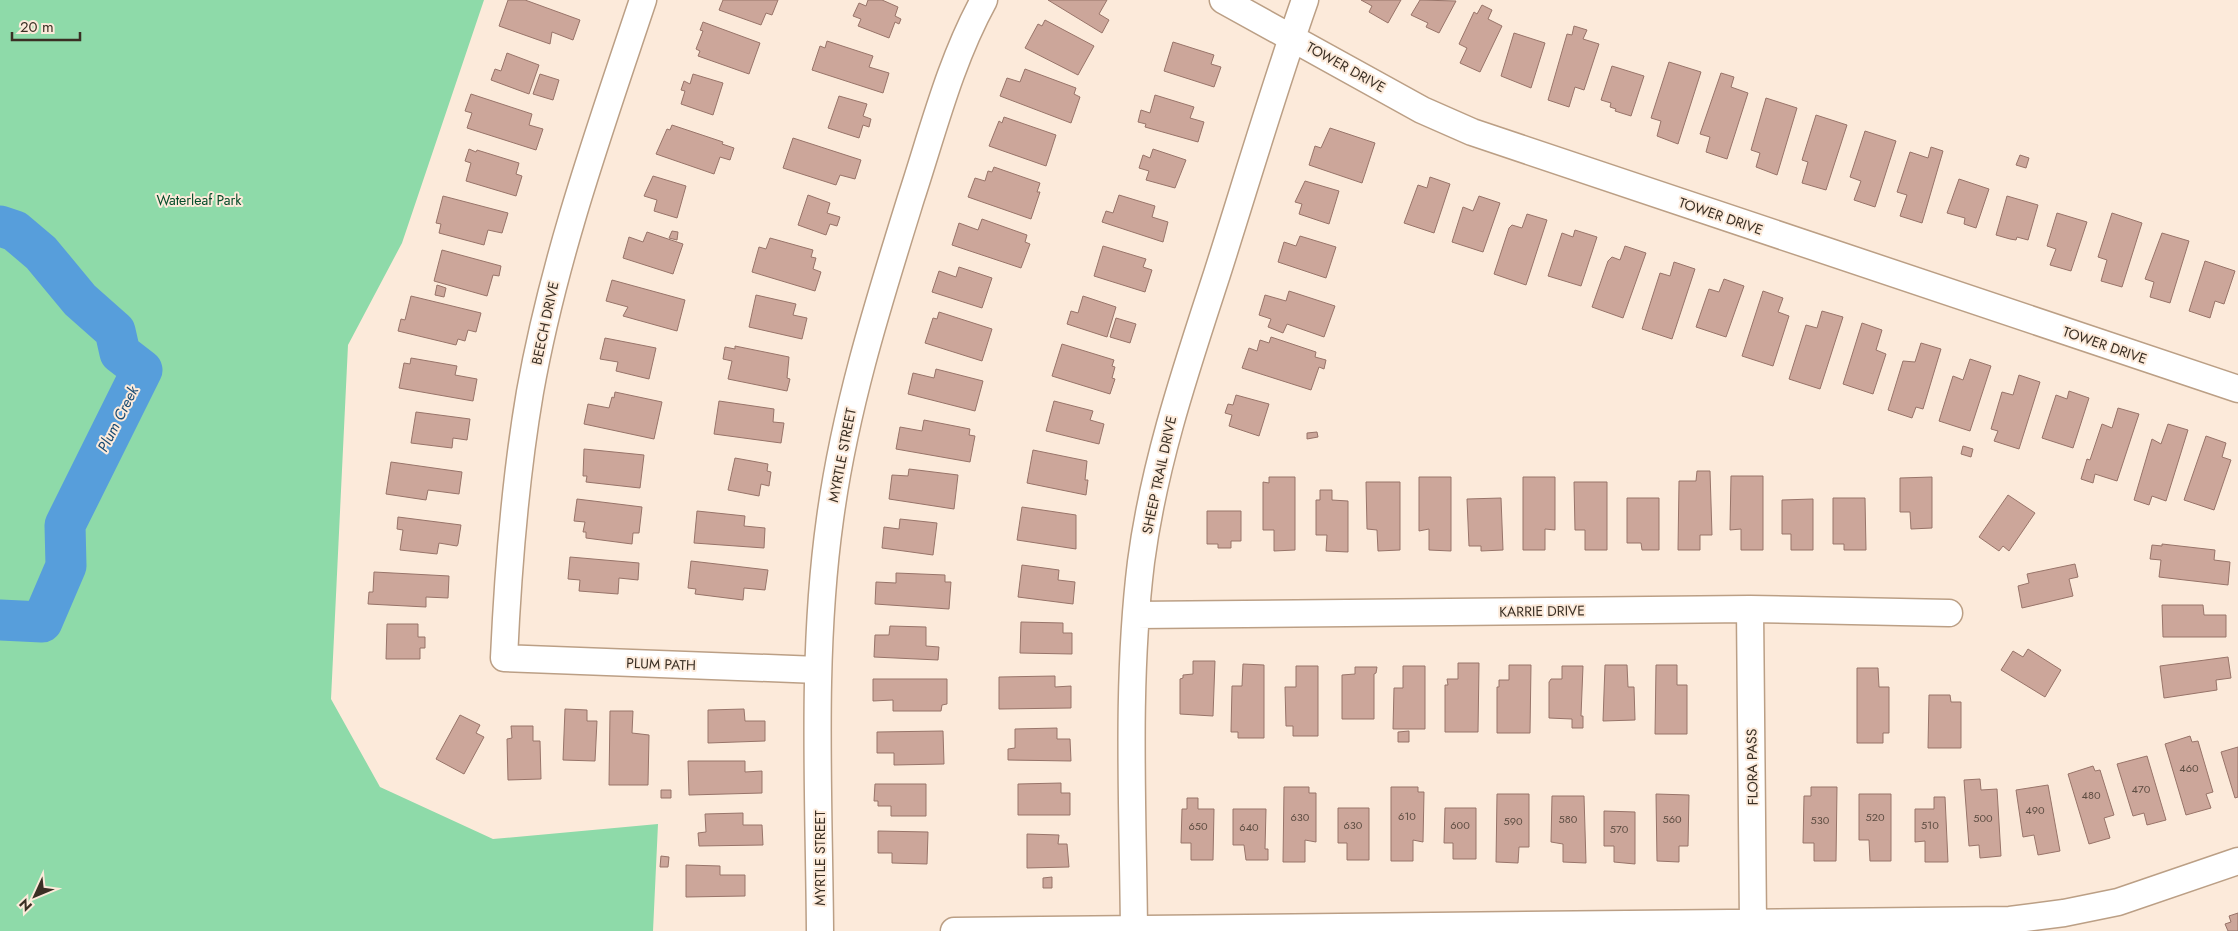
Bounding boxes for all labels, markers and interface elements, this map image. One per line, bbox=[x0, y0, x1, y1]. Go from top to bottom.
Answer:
scale bar bbox=[12, 10, 80, 42]
text: 20 m bbox=[20, 16, 54, 38]
street label: TOWER DRIVE bbox=[1303, 37, 1389, 97]
park label: Waterleaf Park bbox=[157, 190, 242, 210]
street label: TOWER DRIVE bbox=[1676, 192, 1766, 240]
street label: BEECH DRIVE bbox=[526, 279, 564, 367]
street label: TOWER DRIVE bbox=[2060, 321, 2150, 369]
water label: Plum Creek bbox=[92, 382, 144, 456]
street label: MYRTLE STREET bbox=[823, 406, 861, 504]
street label: SHEEP TRAIL DRIVE bbox=[1137, 414, 1181, 536]
street label: KARRIE DRIVE bbox=[1499, 600, 1585, 622]
street label: PLUM PATH bbox=[626, 653, 696, 675]
street label: FLORA PASS bbox=[1741, 728, 1763, 805]
house number: 460 bbox=[2179, 760, 2199, 776]
house number: 470 bbox=[2132, 781, 2151, 797]
house number: 480 bbox=[2081, 787, 2101, 803]
house number: 490 bbox=[2025, 802, 2045, 818]
house number: 610 bbox=[1398, 808, 1416, 824]
house number: 630 bbox=[1291, 809, 1310, 825]
house number: 520 bbox=[1865, 809, 1885, 825]
street label: MYRTLE STREET bbox=[810, 810, 830, 906]
house number: 500 bbox=[1973, 810, 1993, 826]
house number: 580 bbox=[1559, 811, 1578, 827]
house number: 560 bbox=[1662, 811, 1682, 827]
house number: 530 bbox=[1811, 812, 1830, 828]
house number: 590 bbox=[1503, 813, 1523, 829]
house number: 630 bbox=[1344, 817, 1363, 833]
house number: 600 bbox=[1450, 817, 1470, 833]
house number: 510 bbox=[1921, 817, 1939, 833]
house number: 650 bbox=[1188, 818, 1208, 834]
house number: 640 bbox=[1239, 819, 1259, 835]
house number: 570 bbox=[1610, 821, 1629, 837]
north arrow bbox=[10, 871, 60, 921]
text: N bbox=[15, 894, 37, 916]

